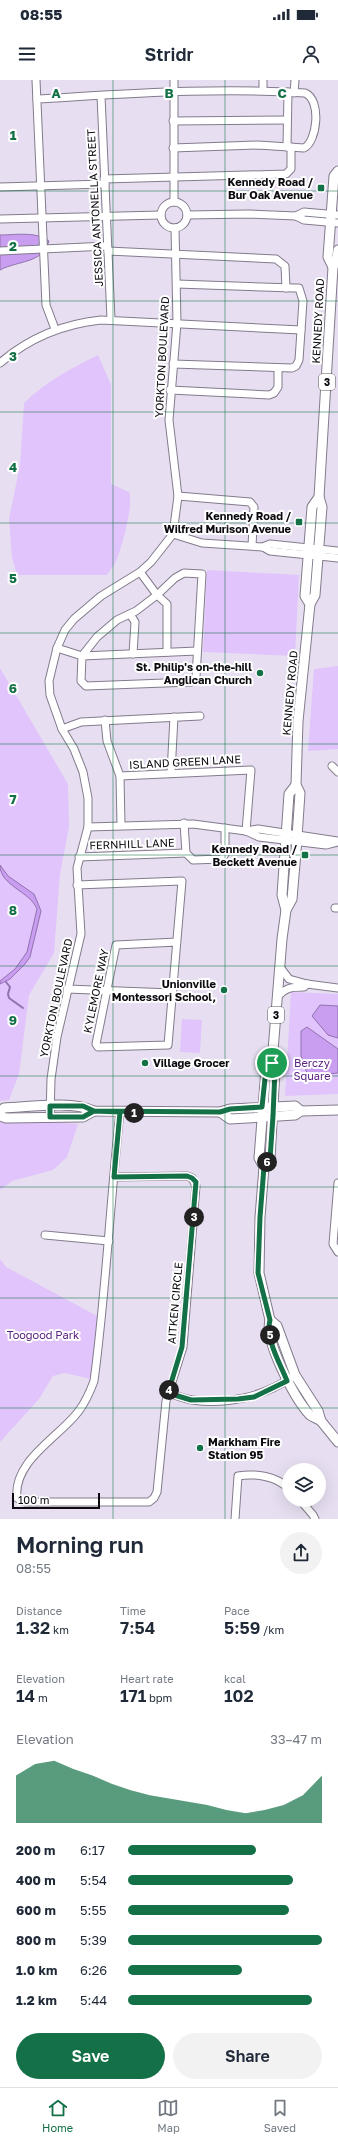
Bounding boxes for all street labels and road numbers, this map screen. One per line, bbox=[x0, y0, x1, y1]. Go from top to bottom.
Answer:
street label: JESSICA ANTONELLA STREET bbox=[84, 129, 105, 287]
street label: KENNEDY ROAD bbox=[309, 278, 326, 364]
street label: YORKTON BOULEVARD bbox=[152, 296, 171, 418]
road number: 3 bbox=[319, 374, 335, 390]
street label: KENNEDY ROAD bbox=[279, 650, 300, 736]
street label: ISLAND GREEN LANE bbox=[129, 752, 242, 771]
street label: FERNHILL LANE bbox=[89, 836, 175, 851]
street label: YORKTON BOULEVARD bbox=[37, 937, 75, 1059]
street label: KYLEMORE WAY bbox=[80, 948, 111, 1034]
road number: 3 bbox=[268, 1007, 284, 1023]
street label: AITKEN CIRCLE bbox=[164, 1261, 185, 1344]

